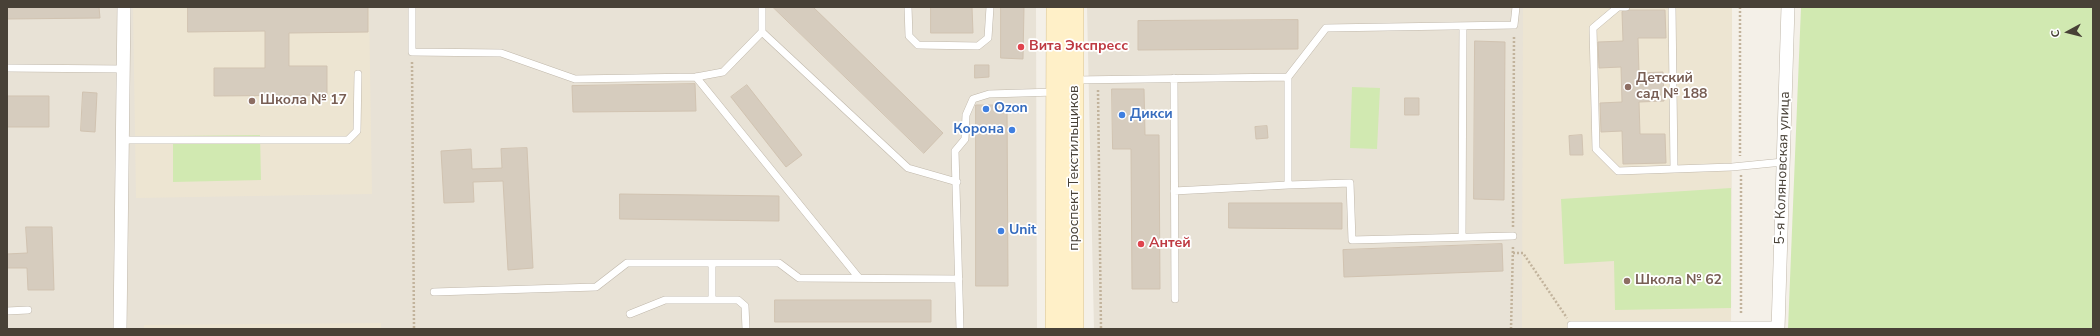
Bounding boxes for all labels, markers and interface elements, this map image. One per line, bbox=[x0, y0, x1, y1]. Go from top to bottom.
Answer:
north arrow bbox=[2048, 12, 2088, 52]
text: С bbox=[2048, 29, 2063, 38]
place label: Вита Экспресс bbox=[1029, 39, 1128, 55]
marker: Вита Экспресс bbox=[1016, 42, 1026, 52]
place label: Детский сад № 188 bbox=[1636, 71, 1708, 104]
marker: Детский сад № 188 bbox=[1623, 82, 1633, 92]
street label: проспект Текстильщиков bbox=[1067, 85, 1083, 251]
street label: 5-я Коляновская улица bbox=[1772, 91, 1794, 245]
place label: Школа № 17 bbox=[260, 93, 347, 109]
marker: Школа № 17 bbox=[247, 96, 257, 106]
place label: Ozon bbox=[994, 101, 1028, 117]
marker: Ozon bbox=[981, 104, 991, 114]
place label: Дикси bbox=[1130, 107, 1173, 123]
marker: Дикси bbox=[1117, 110, 1127, 120]
place label: Корона bbox=[953, 122, 1004, 138]
marker: Корона bbox=[1007, 125, 1017, 135]
place label: Unit bbox=[1009, 223, 1036, 239]
marker: Unit bbox=[996, 226, 1006, 236]
place label: Антей bbox=[1149, 236, 1191, 252]
marker: Антей bbox=[1136, 239, 1146, 249]
place label: Школа № 62 bbox=[1635, 273, 1722, 289]
marker: Школа № 62 bbox=[1622, 276, 1632, 286]

